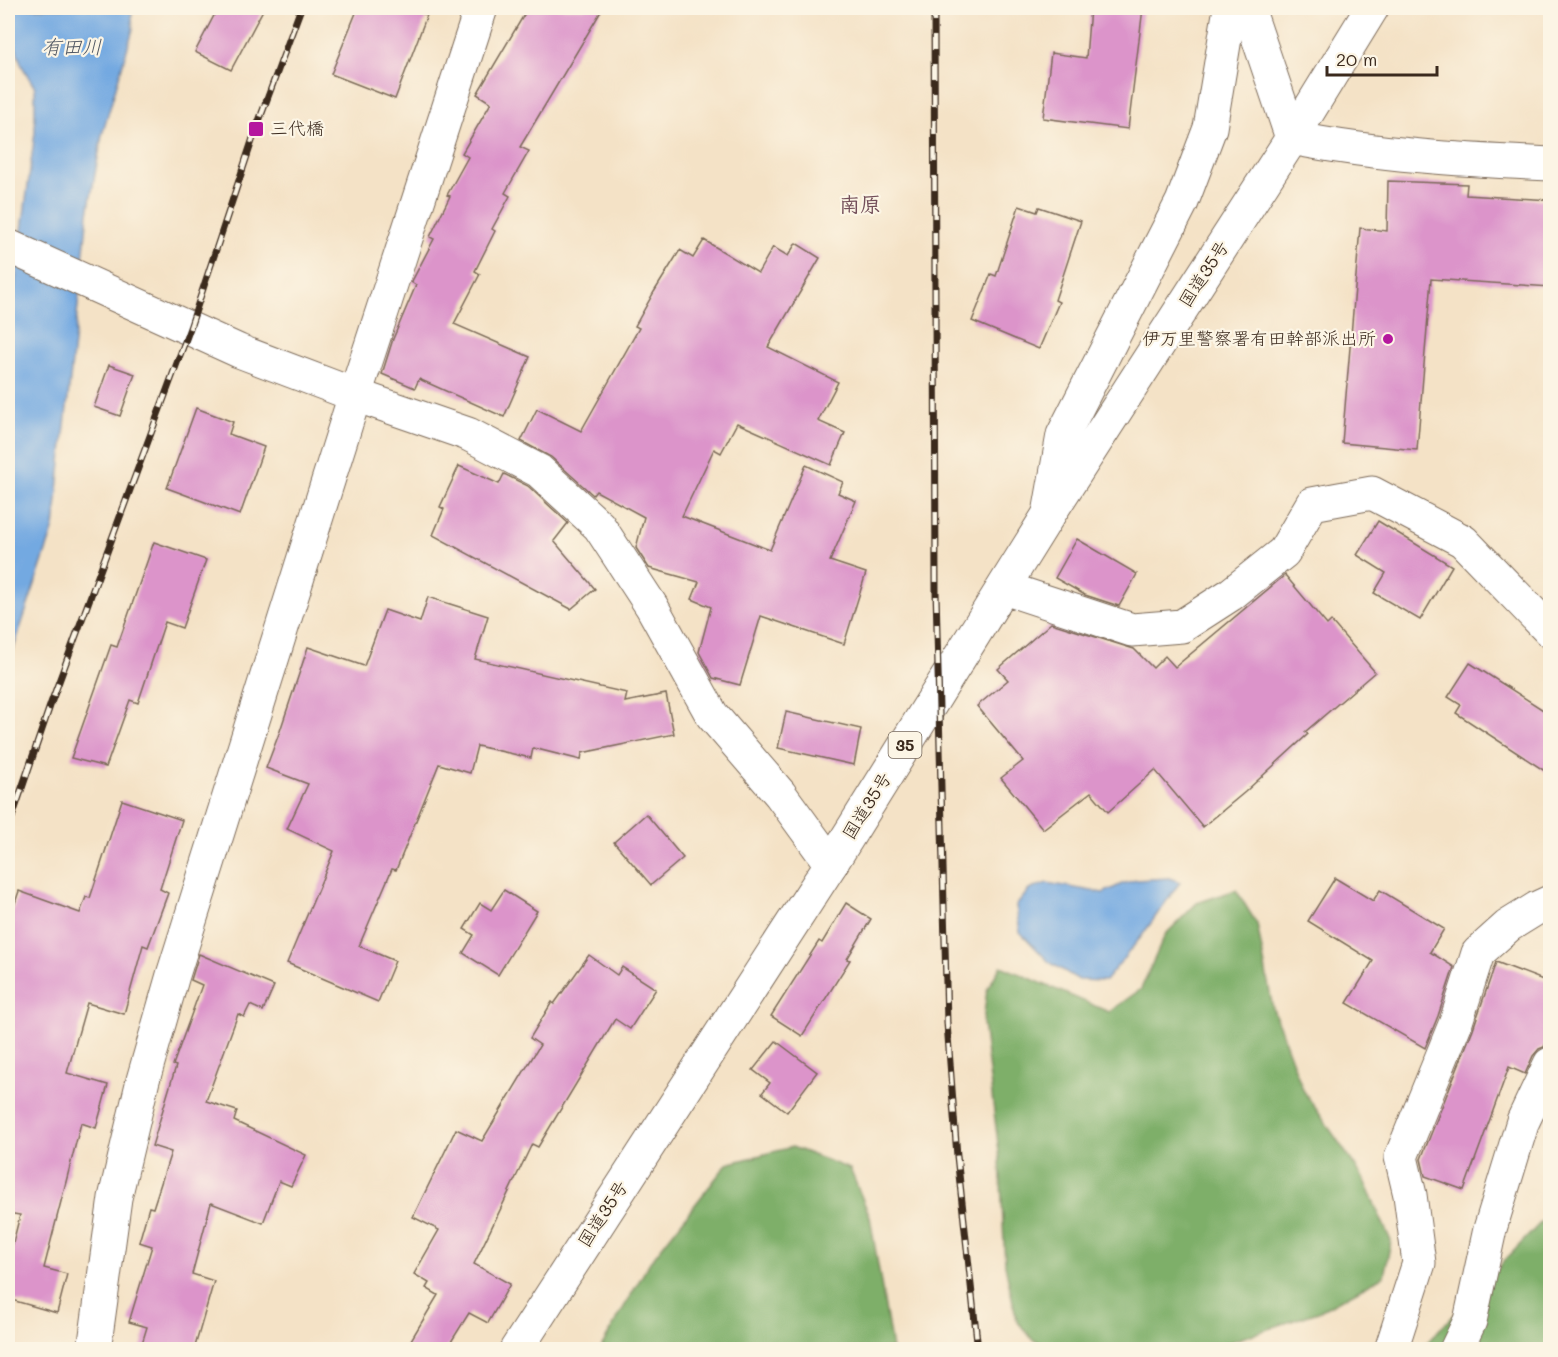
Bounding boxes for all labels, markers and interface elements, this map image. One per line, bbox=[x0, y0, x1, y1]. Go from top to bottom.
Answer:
water label: 有田川 bbox=[42, 33, 102, 59]
scale bar bbox=[1327, 39, 1436, 77]
text: 20 m bbox=[1336, 47, 1377, 71]
place label: 三代橋 bbox=[270, 116, 324, 140]
marker: 三代橋 bbox=[247, 120, 265, 138]
district label: 南原 bbox=[839, 190, 881, 217]
street label: 国道35号 bbox=[1173, 235, 1234, 311]
place label: 伊万里警察署有田幹部派出所 bbox=[1142, 326, 1376, 350]
marker: 伊万里警察署有田幹部派出所 bbox=[1381, 332, 1395, 346]
road number: 35 bbox=[888, 732, 922, 758]
street label: 国道35号 bbox=[836, 767, 896, 844]
street label: 国道35号 bbox=[572, 1175, 633, 1251]

